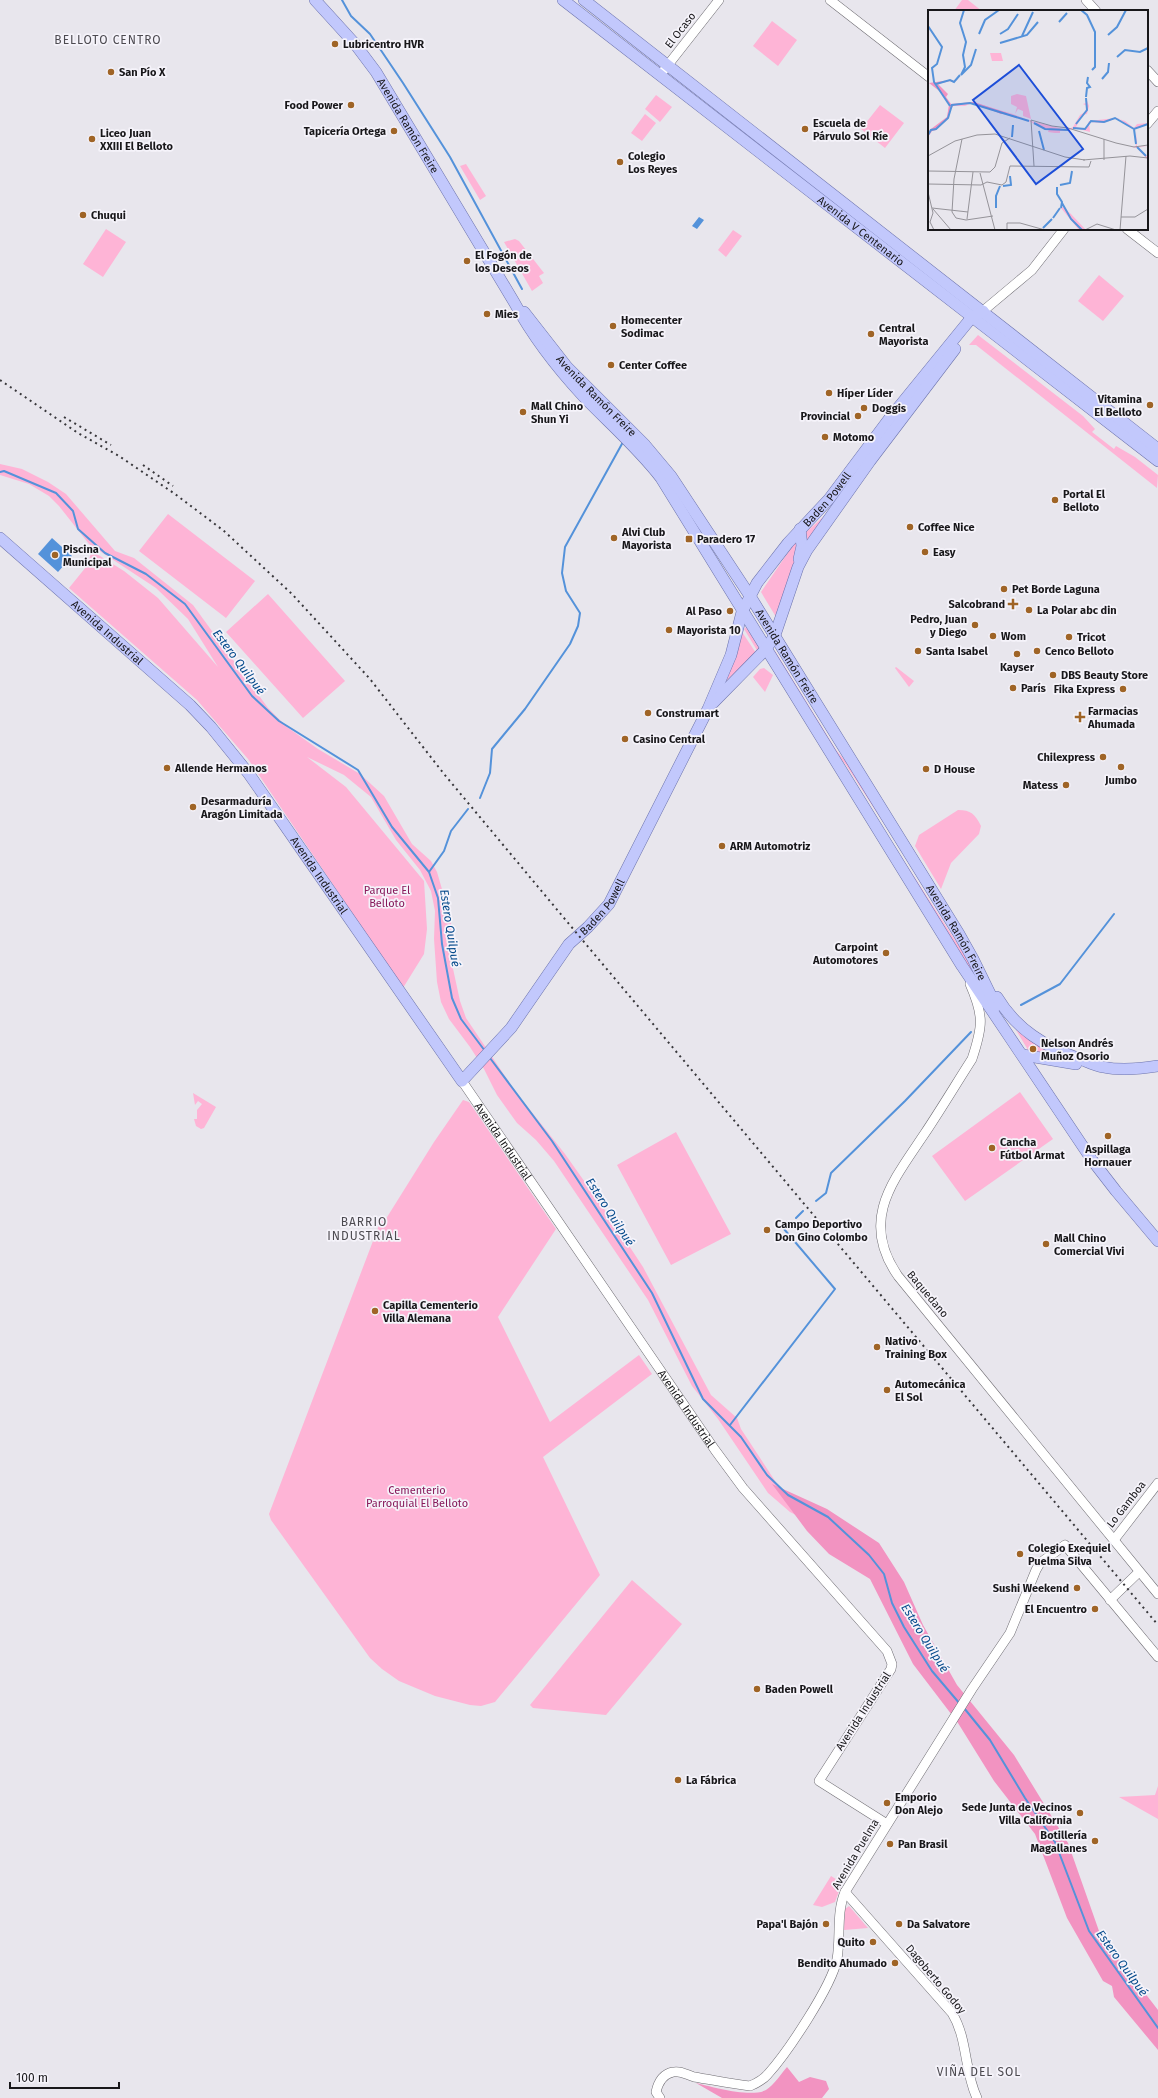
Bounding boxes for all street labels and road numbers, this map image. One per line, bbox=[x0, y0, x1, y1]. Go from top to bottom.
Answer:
street label: El Ocaso bbox=[662, 10, 698, 51]
street label: Avenida Ramón Freire bbox=[374, 76, 441, 176]
street label: Avenida V Centenario bbox=[815, 194, 907, 269]
street label: Avenida Ramón Freire bbox=[553, 353, 639, 439]
street label: Baden Powell bbox=[801, 470, 854, 530]
street label: Avenida Industrial bbox=[69, 598, 146, 668]
street label: Avenida Ramón Freire bbox=[753, 607, 821, 706]
street label: Avenida Industrial bbox=[288, 834, 350, 917]
street label: Baden Powell bbox=[577, 877, 628, 938]
street label: Avenida Ramón Freire bbox=[923, 882, 988, 983]
street label: Avenida Industrial bbox=[472, 1100, 534, 1183]
street label: Baquedano bbox=[904, 1268, 951, 1320]
street label: Avenida Industrial bbox=[655, 1368, 717, 1450]
street label: Lo Gamboa bbox=[1104, 1478, 1149, 1530]
street label: Avenida Industrial bbox=[833, 1670, 894, 1753]
street label: Avenida Puelma bbox=[829, 1817, 882, 1892]
street label: Dagoberto Godoy bbox=[903, 1942, 969, 2017]

